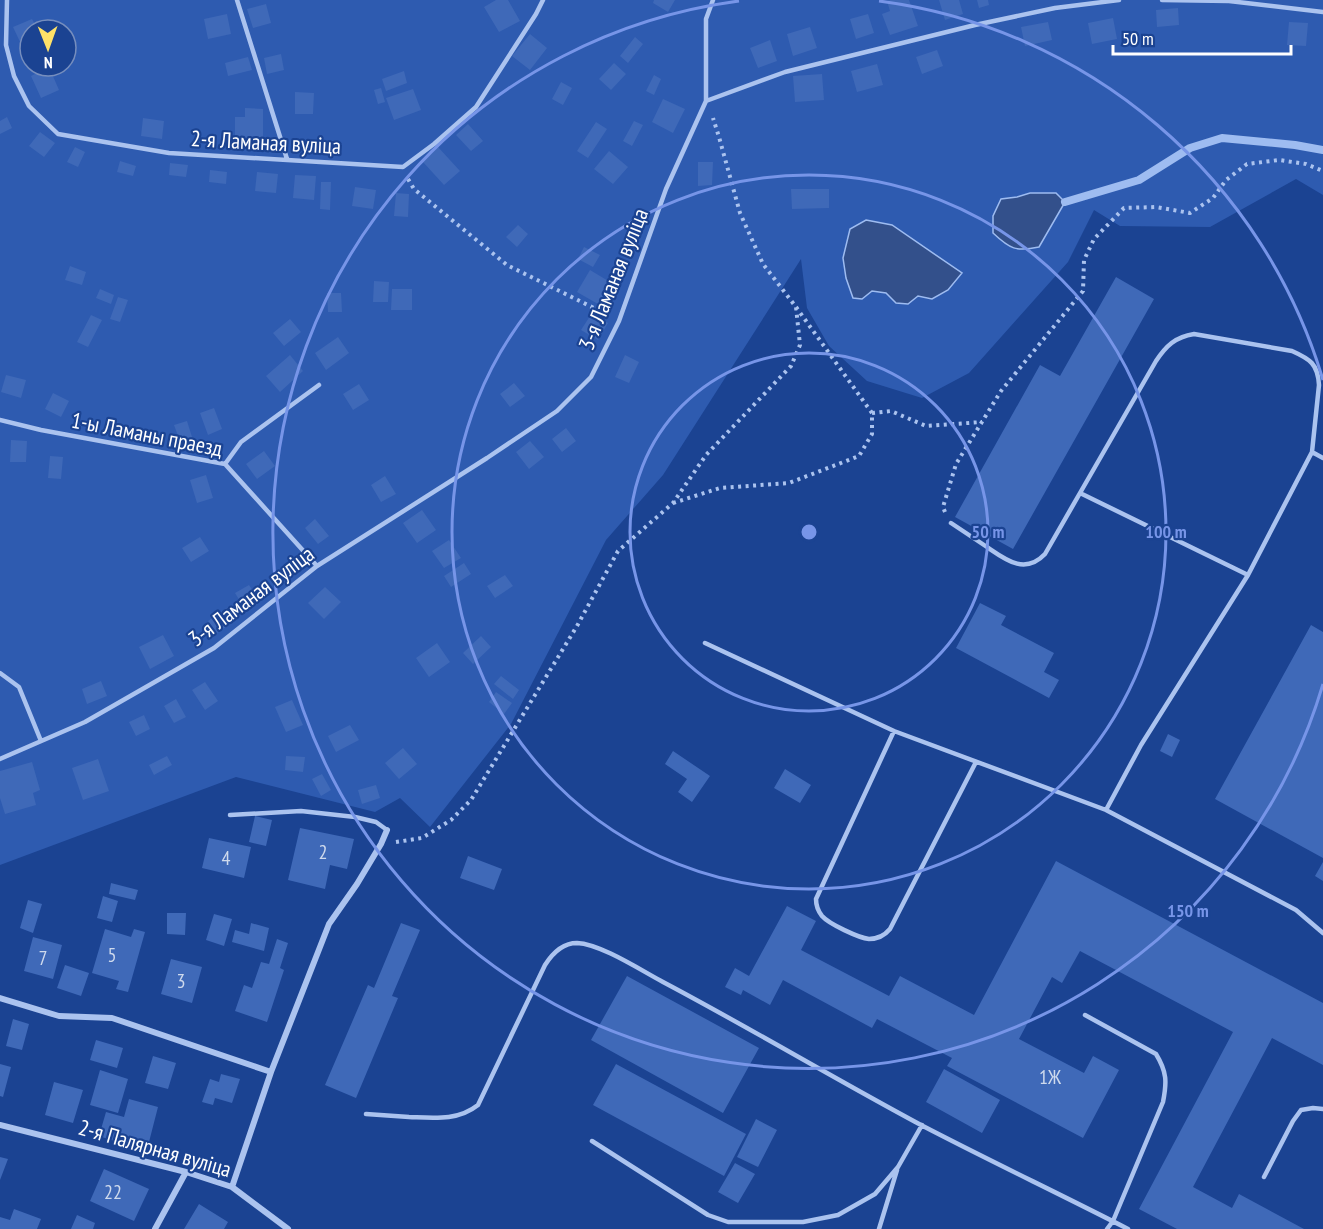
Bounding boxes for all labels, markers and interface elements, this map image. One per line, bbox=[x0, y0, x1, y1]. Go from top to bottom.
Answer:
north arrow bbox=[18, 18, 78, 78]
scale bar bbox=[1113, 18, 1292, 56]
text: 50 m bbox=[1122, 27, 1154, 50]
text: N bbox=[44, 53, 53, 73]
street label: 2-я Ламаная вуліца bbox=[190, 124, 342, 160]
street label: 3-я Ламаная вуліца bbox=[572, 204, 654, 354]
street label: 1-ы Ламаны праезд bbox=[69, 406, 225, 462]
text: 50 m bbox=[972, 520, 1004, 543]
text: 100 m bbox=[1145, 520, 1187, 543]
centre of rings bbox=[799, 522, 819, 542]
street label: 3-я Ламаная вуліца bbox=[183, 540, 319, 652]
house number: 2 bbox=[319, 839, 328, 865]
house number: 4 bbox=[222, 845, 231, 871]
text: 150 m bbox=[1167, 899, 1209, 922]
house number: 5 bbox=[108, 942, 117, 968]
house number: 7 bbox=[39, 945, 48, 971]
house number: 3 bbox=[177, 968, 186, 994]
house number: 1Ж bbox=[1039, 1064, 1062, 1090]
street label: 2-я Палярная вуліца bbox=[75, 1113, 235, 1183]
house number: 22 bbox=[104, 1179, 122, 1205]

